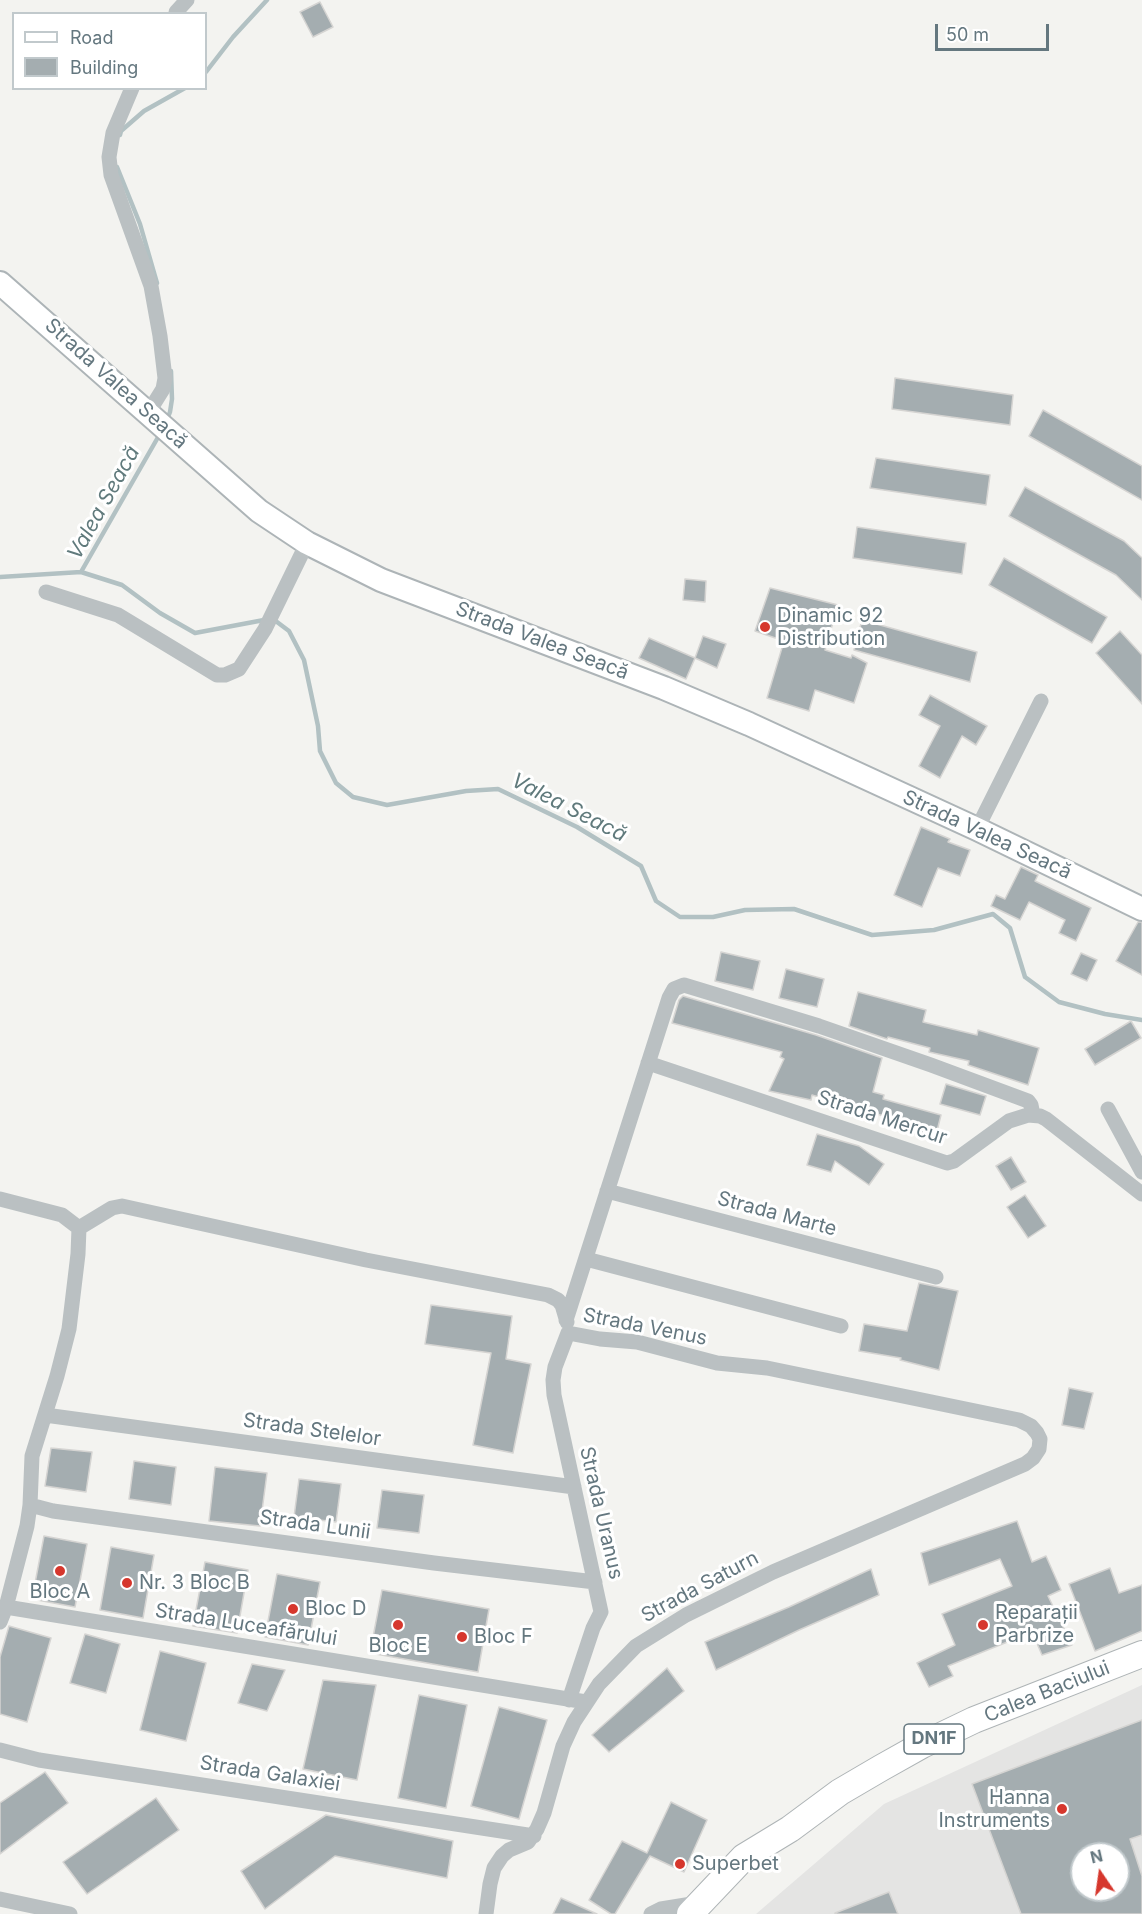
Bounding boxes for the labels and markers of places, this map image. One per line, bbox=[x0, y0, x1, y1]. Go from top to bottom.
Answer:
place label: Dinamic 92 Distribution bbox=[777, 604, 885, 651]
marker: Dinamic 92 Distribution bbox=[758, 620, 772, 634]
marker: Bloc A bbox=[53, 1564, 67, 1578]
place label: Nr. 3 Bloc B bbox=[139, 1571, 250, 1595]
marker: Nr. 3 Bloc B bbox=[120, 1576, 134, 1590]
place label: Bloc A bbox=[30, 1580, 90, 1604]
place label: Bloc D bbox=[305, 1597, 366, 1621]
place label: Reparații Parbrize bbox=[995, 1601, 1078, 1648]
marker: Bloc D bbox=[286, 1602, 300, 1616]
marker: Bloc E bbox=[391, 1618, 405, 1632]
marker: Reparații Parbrize bbox=[976, 1618, 990, 1632]
place label: Bloc F bbox=[474, 1625, 533, 1649]
marker: Bloc F bbox=[455, 1630, 469, 1644]
place label: Bloc E bbox=[369, 1634, 427, 1658]
place label: Hanna Instruments bbox=[938, 1786, 1050, 1833]
marker: Hanna Instruments bbox=[1055, 1802, 1069, 1816]
place label: Superbet bbox=[692, 1852, 779, 1876]
marker: Superbet bbox=[673, 1857, 687, 1871]

